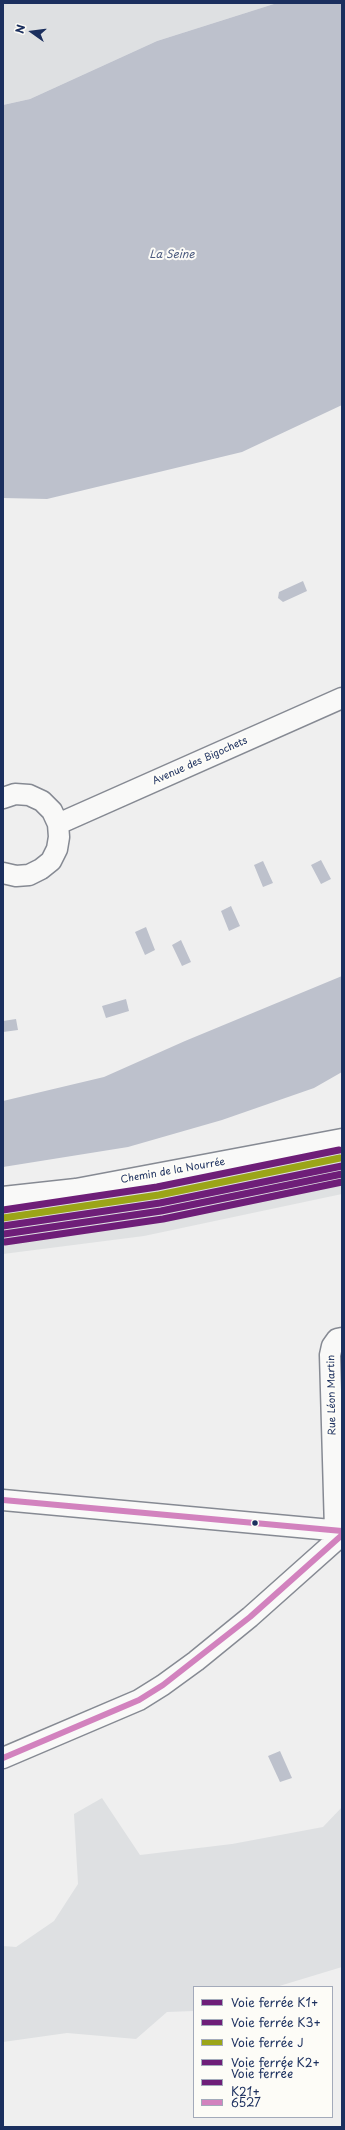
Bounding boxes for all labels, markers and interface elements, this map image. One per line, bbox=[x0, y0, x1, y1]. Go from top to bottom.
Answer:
north arrow bbox=[12, 12, 52, 52]
text: N bbox=[11, 23, 29, 35]
water label: La Seine bbox=[149, 248, 195, 262]
street label: Avenue des Bigochets bbox=[151, 735, 249, 787]
street label: Chemin de la Nourrée bbox=[120, 1156, 226, 1186]
street label: Rue Léon Martin bbox=[325, 1355, 339, 1435]
unlabelled marker bbox=[250, 1518, 260, 1528]
legend bbox=[193, 1986, 333, 2118]
text: Voie ferrée K1+ bbox=[231, 1993, 319, 2011]
text: Voie ferrée K3+ bbox=[231, 2013, 321, 2031]
text: Voie ferrée J bbox=[231, 2033, 304, 2051]
text: Voie ferrée K2+ bbox=[231, 2053, 320, 2071]
text: Voie ferrée K21+ bbox=[231, 2064, 293, 2100]
text: 6527 bbox=[231, 2093, 261, 2111]

